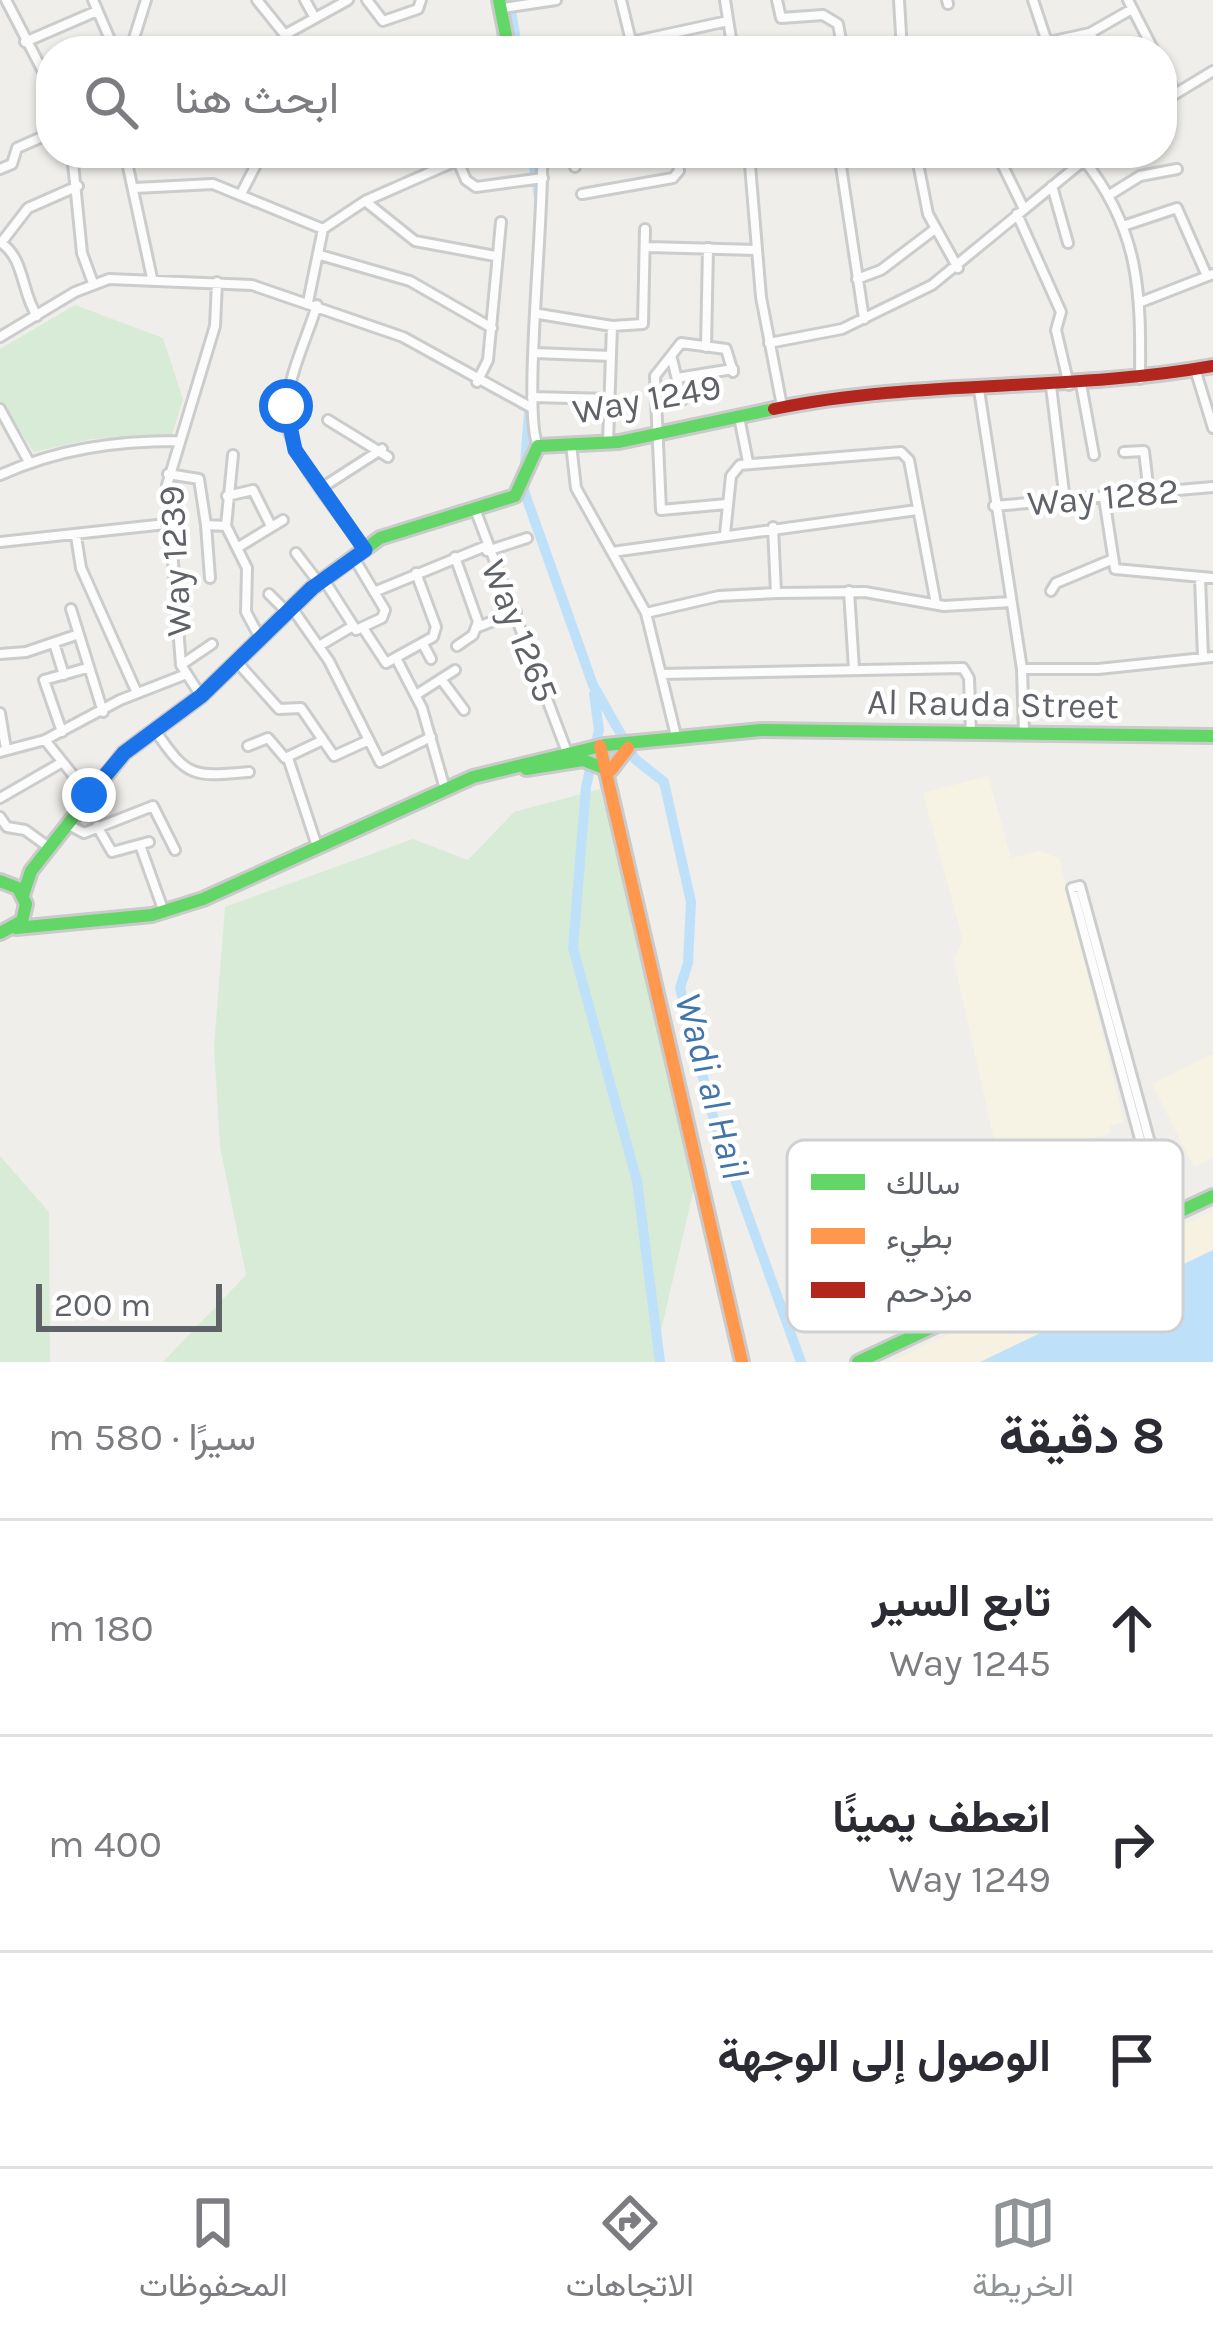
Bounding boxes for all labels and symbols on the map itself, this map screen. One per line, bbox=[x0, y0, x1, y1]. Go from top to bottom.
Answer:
street label: Way 1249 bbox=[570, 365, 724, 433]
route start bbox=[259, 379, 313, 433]
street label: Way 1282 bbox=[1026, 469, 1180, 525]
street label: Way 1239 bbox=[150, 484, 200, 638]
street label: Way 1265 bbox=[472, 554, 568, 708]
street label: Al Rauda Street bbox=[867, 681, 1119, 727]
route end bbox=[62, 768, 116, 822]
water label: Wadi al Hail bbox=[665, 988, 759, 1184]
legend bbox=[787, 1140, 1183, 1332]
text: سالك bbox=[886, 1164, 960, 1202]
text: بطيء bbox=[886, 1218, 953, 1263]
text: مزدحم bbox=[886, 1272, 973, 1312]
scale bar bbox=[36, 1278, 222, 1331]

